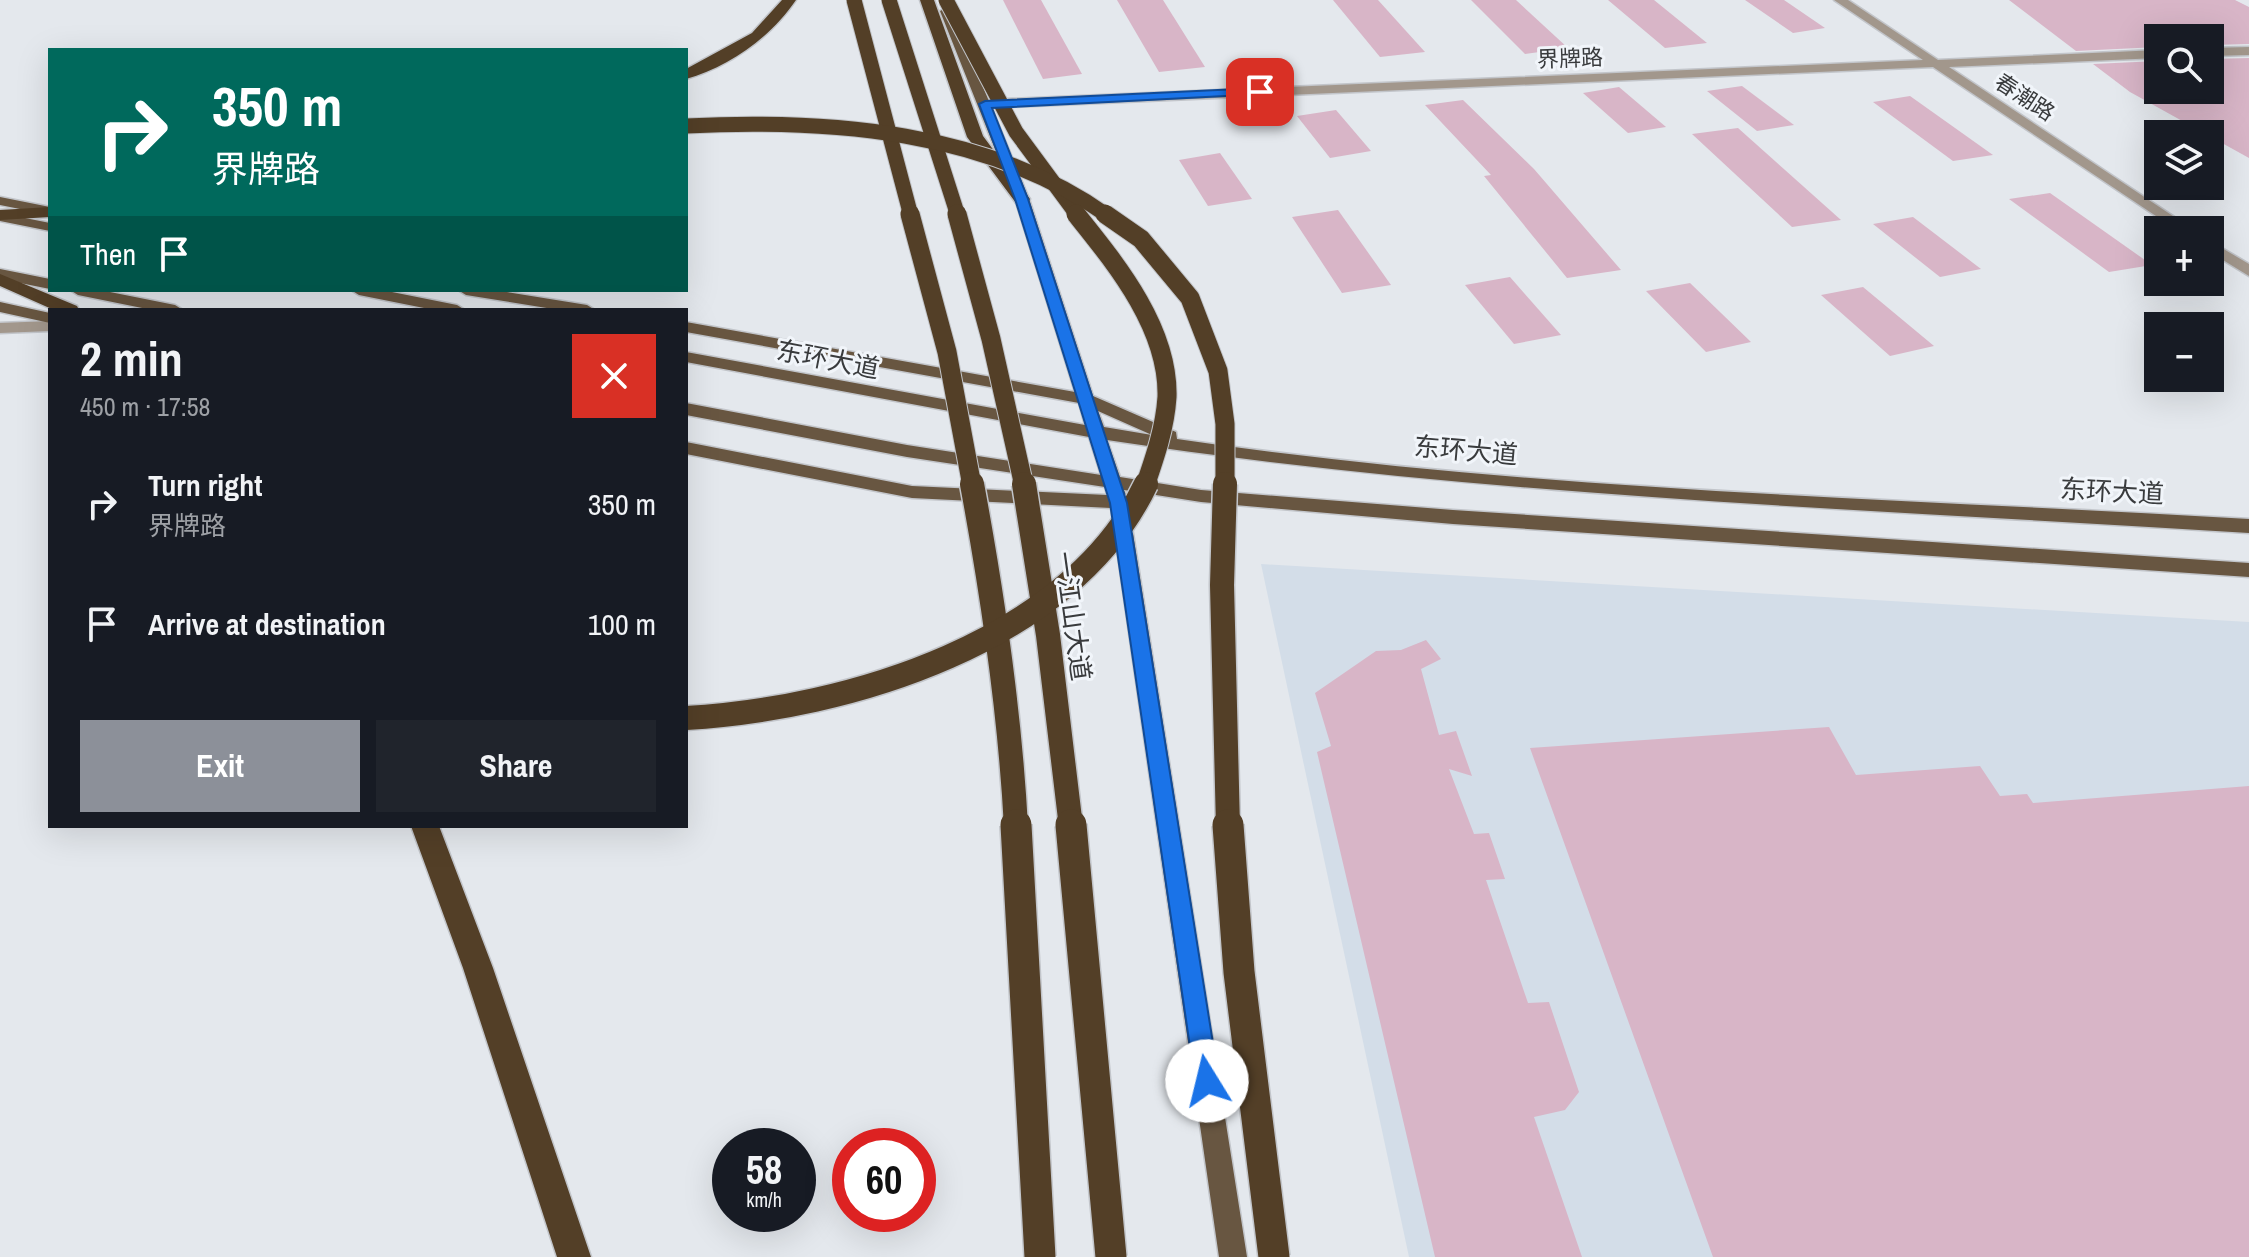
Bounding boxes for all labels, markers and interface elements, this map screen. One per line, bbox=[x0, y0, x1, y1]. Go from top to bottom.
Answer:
map controls bbox=[2144, 24, 2224, 392]
button: search bbox=[2144, 24, 2224, 104]
street label: 界牌路 bbox=[1536, 42, 1604, 74]
pin bbox=[1226, 58, 1294, 126]
street label: 春潮路 bbox=[1989, 66, 2061, 128]
text: 350 m bbox=[212, 68, 342, 143]
icon: arrive bbox=[1238, 70, 1282, 114]
icon: right bbox=[80, 80, 184, 184]
button: layers bbox=[2144, 120, 2224, 200]
text: 界牌路 bbox=[212, 145, 320, 193]
button: + bbox=[2144, 216, 2224, 296]
icon: arrive bbox=[152, 232, 196, 276]
text: Then bbox=[80, 234, 136, 274]
button: − bbox=[2144, 312, 2224, 392]
text: 2 min bbox=[80, 326, 183, 391]
street label: 东环大道 bbox=[774, 332, 882, 386]
button: close bbox=[572, 334, 656, 418]
text: 450 m · 17:58 bbox=[80, 389, 210, 424]
street label: 东环大道 bbox=[1413, 428, 1519, 472]
text: Turn right bbox=[148, 465, 262, 505]
street label: 东环大道 bbox=[2059, 471, 2165, 511]
icon: right bbox=[80, 482, 124, 526]
text: 350 m bbox=[588, 484, 656, 524]
text: 界牌路 bbox=[148, 508, 226, 543]
street label: 一江山大道 bbox=[1047, 549, 1099, 683]
icon: arrive bbox=[80, 602, 124, 646]
text: Arrive at destination bbox=[148, 604, 386, 644]
text: 100 m bbox=[588, 604, 656, 644]
button: Exit bbox=[80, 720, 360, 812]
button: Share bbox=[376, 720, 656, 812]
position arrow bbox=[1165, 1039, 1249, 1123]
speed limit sign: 60 bbox=[832, 1128, 936, 1232]
text: 58 bbox=[746, 1143, 782, 1196]
text: km/h bbox=[746, 1186, 782, 1213]

